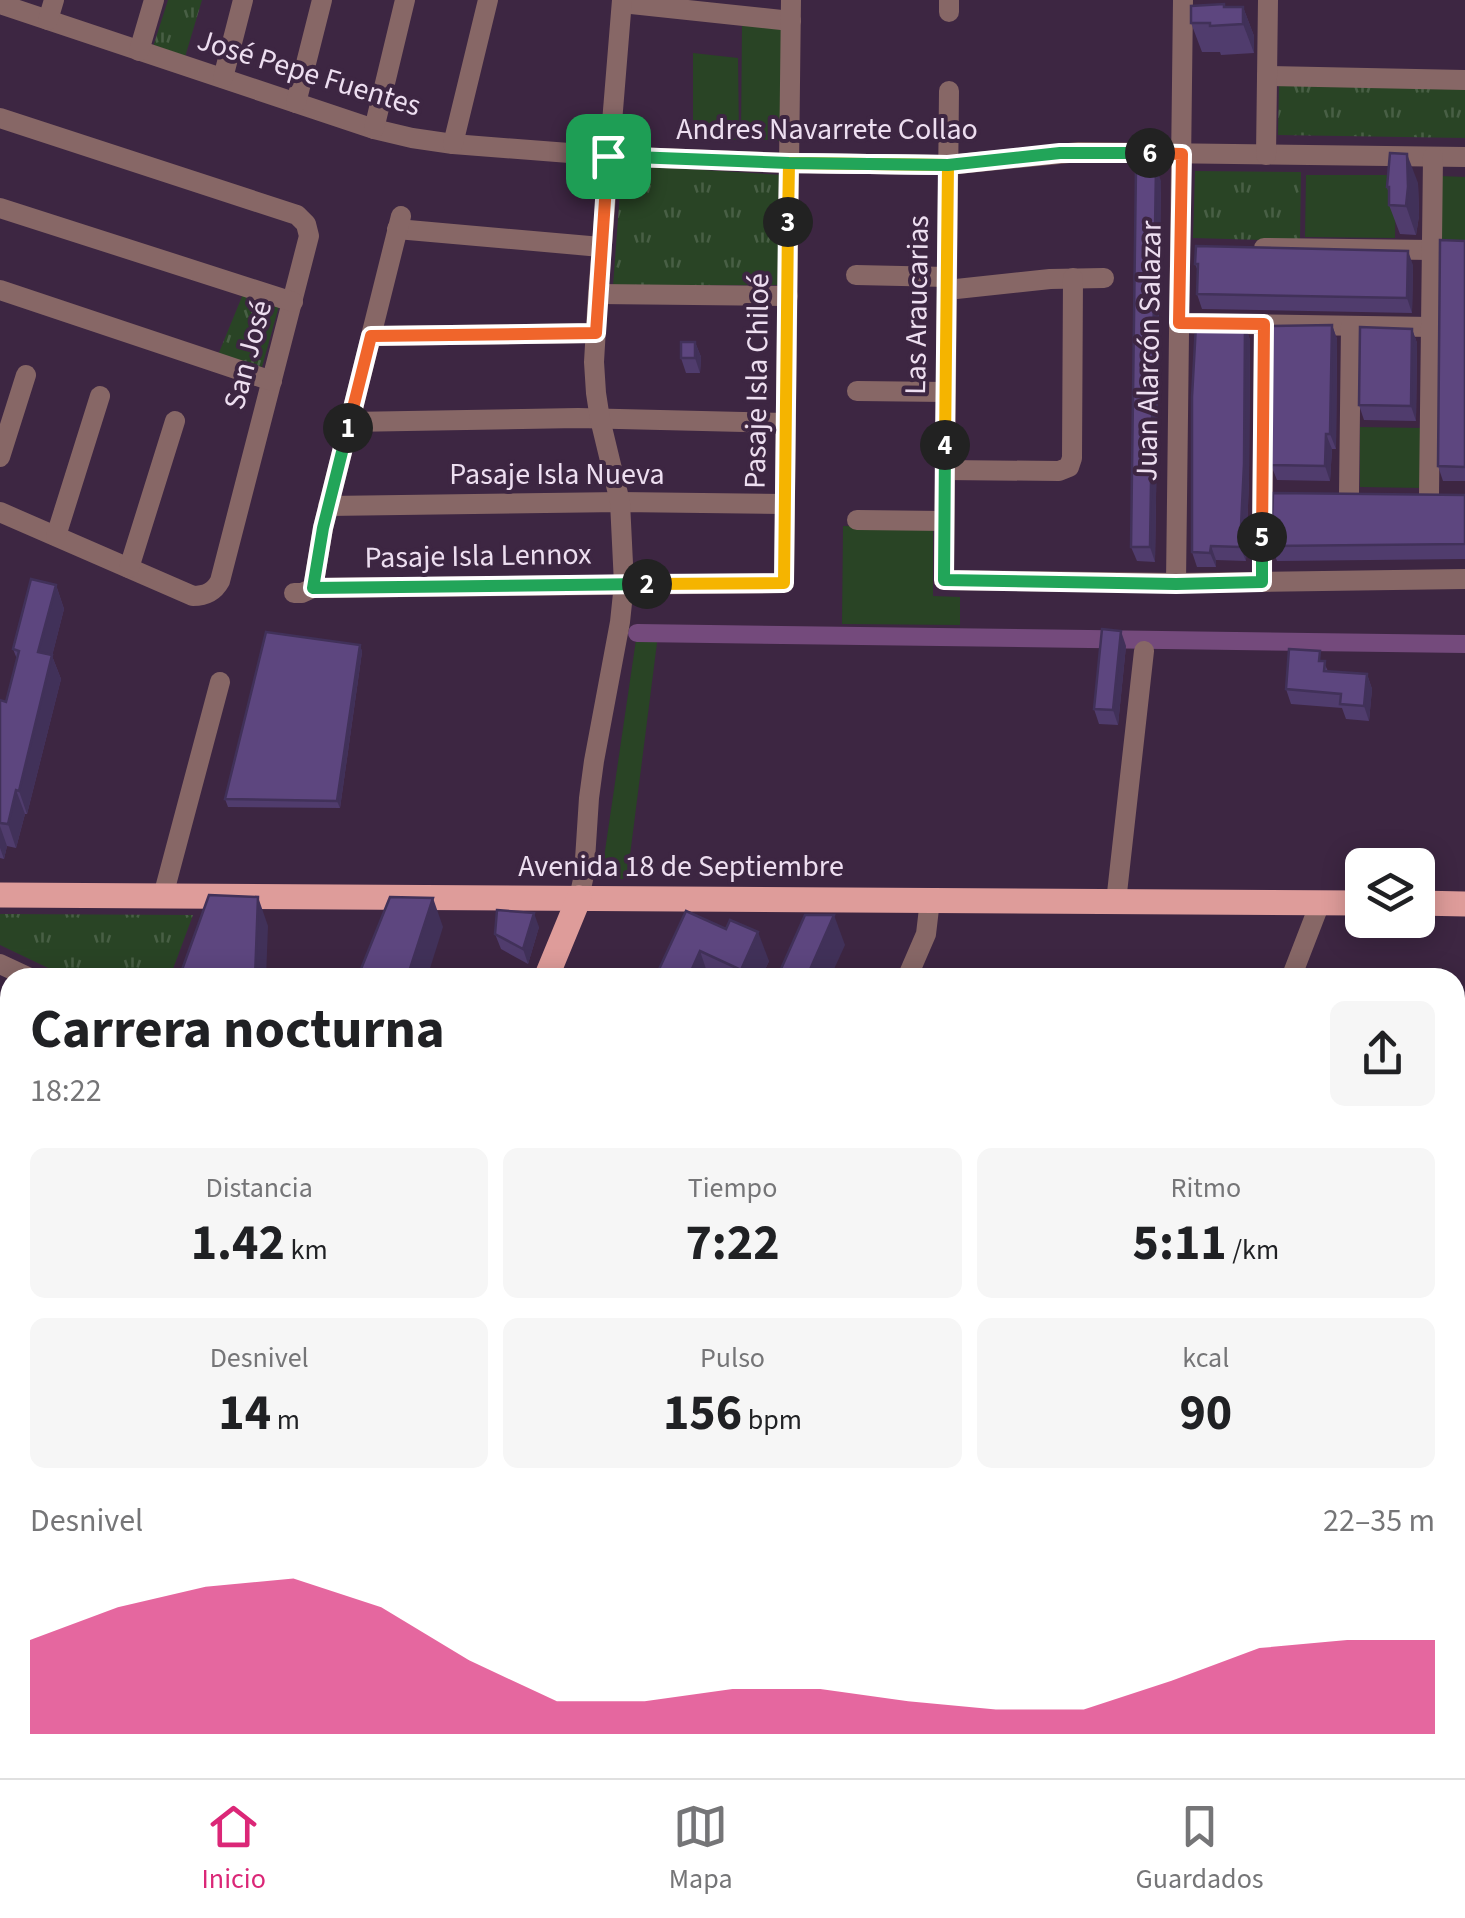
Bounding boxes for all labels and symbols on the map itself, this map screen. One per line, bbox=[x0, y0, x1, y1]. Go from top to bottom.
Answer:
street label: José Pepe Fuentes bbox=[192, 19, 426, 127]
street label: Andres Navarrete Collao bbox=[676, 108, 978, 151]
pin bbox=[566, 114, 651, 199]
pin: 6 bbox=[1125, 128, 1175, 178]
pin: 3 bbox=[763, 197, 813, 247]
street label: Las Araucarias bbox=[894, 215, 940, 395]
street label: Juan Alarcón Salazar bbox=[1125, 220, 1173, 482]
street label: Pasaje Isla Chiloé bbox=[734, 273, 780, 489]
street label: San José bbox=[213, 296, 283, 414]
pin: 1 bbox=[323, 403, 373, 453]
pin: 4 bbox=[920, 420, 970, 470]
street label: Pasaje Isla Nueva bbox=[449, 453, 665, 496]
pin: 5 bbox=[1237, 512, 1287, 562]
street label: Pasaje Isla Lennox bbox=[364, 533, 592, 579]
pin: 2 bbox=[622, 559, 672, 609]
street label: Avenida 18 de Septiembre bbox=[518, 845, 844, 888]

